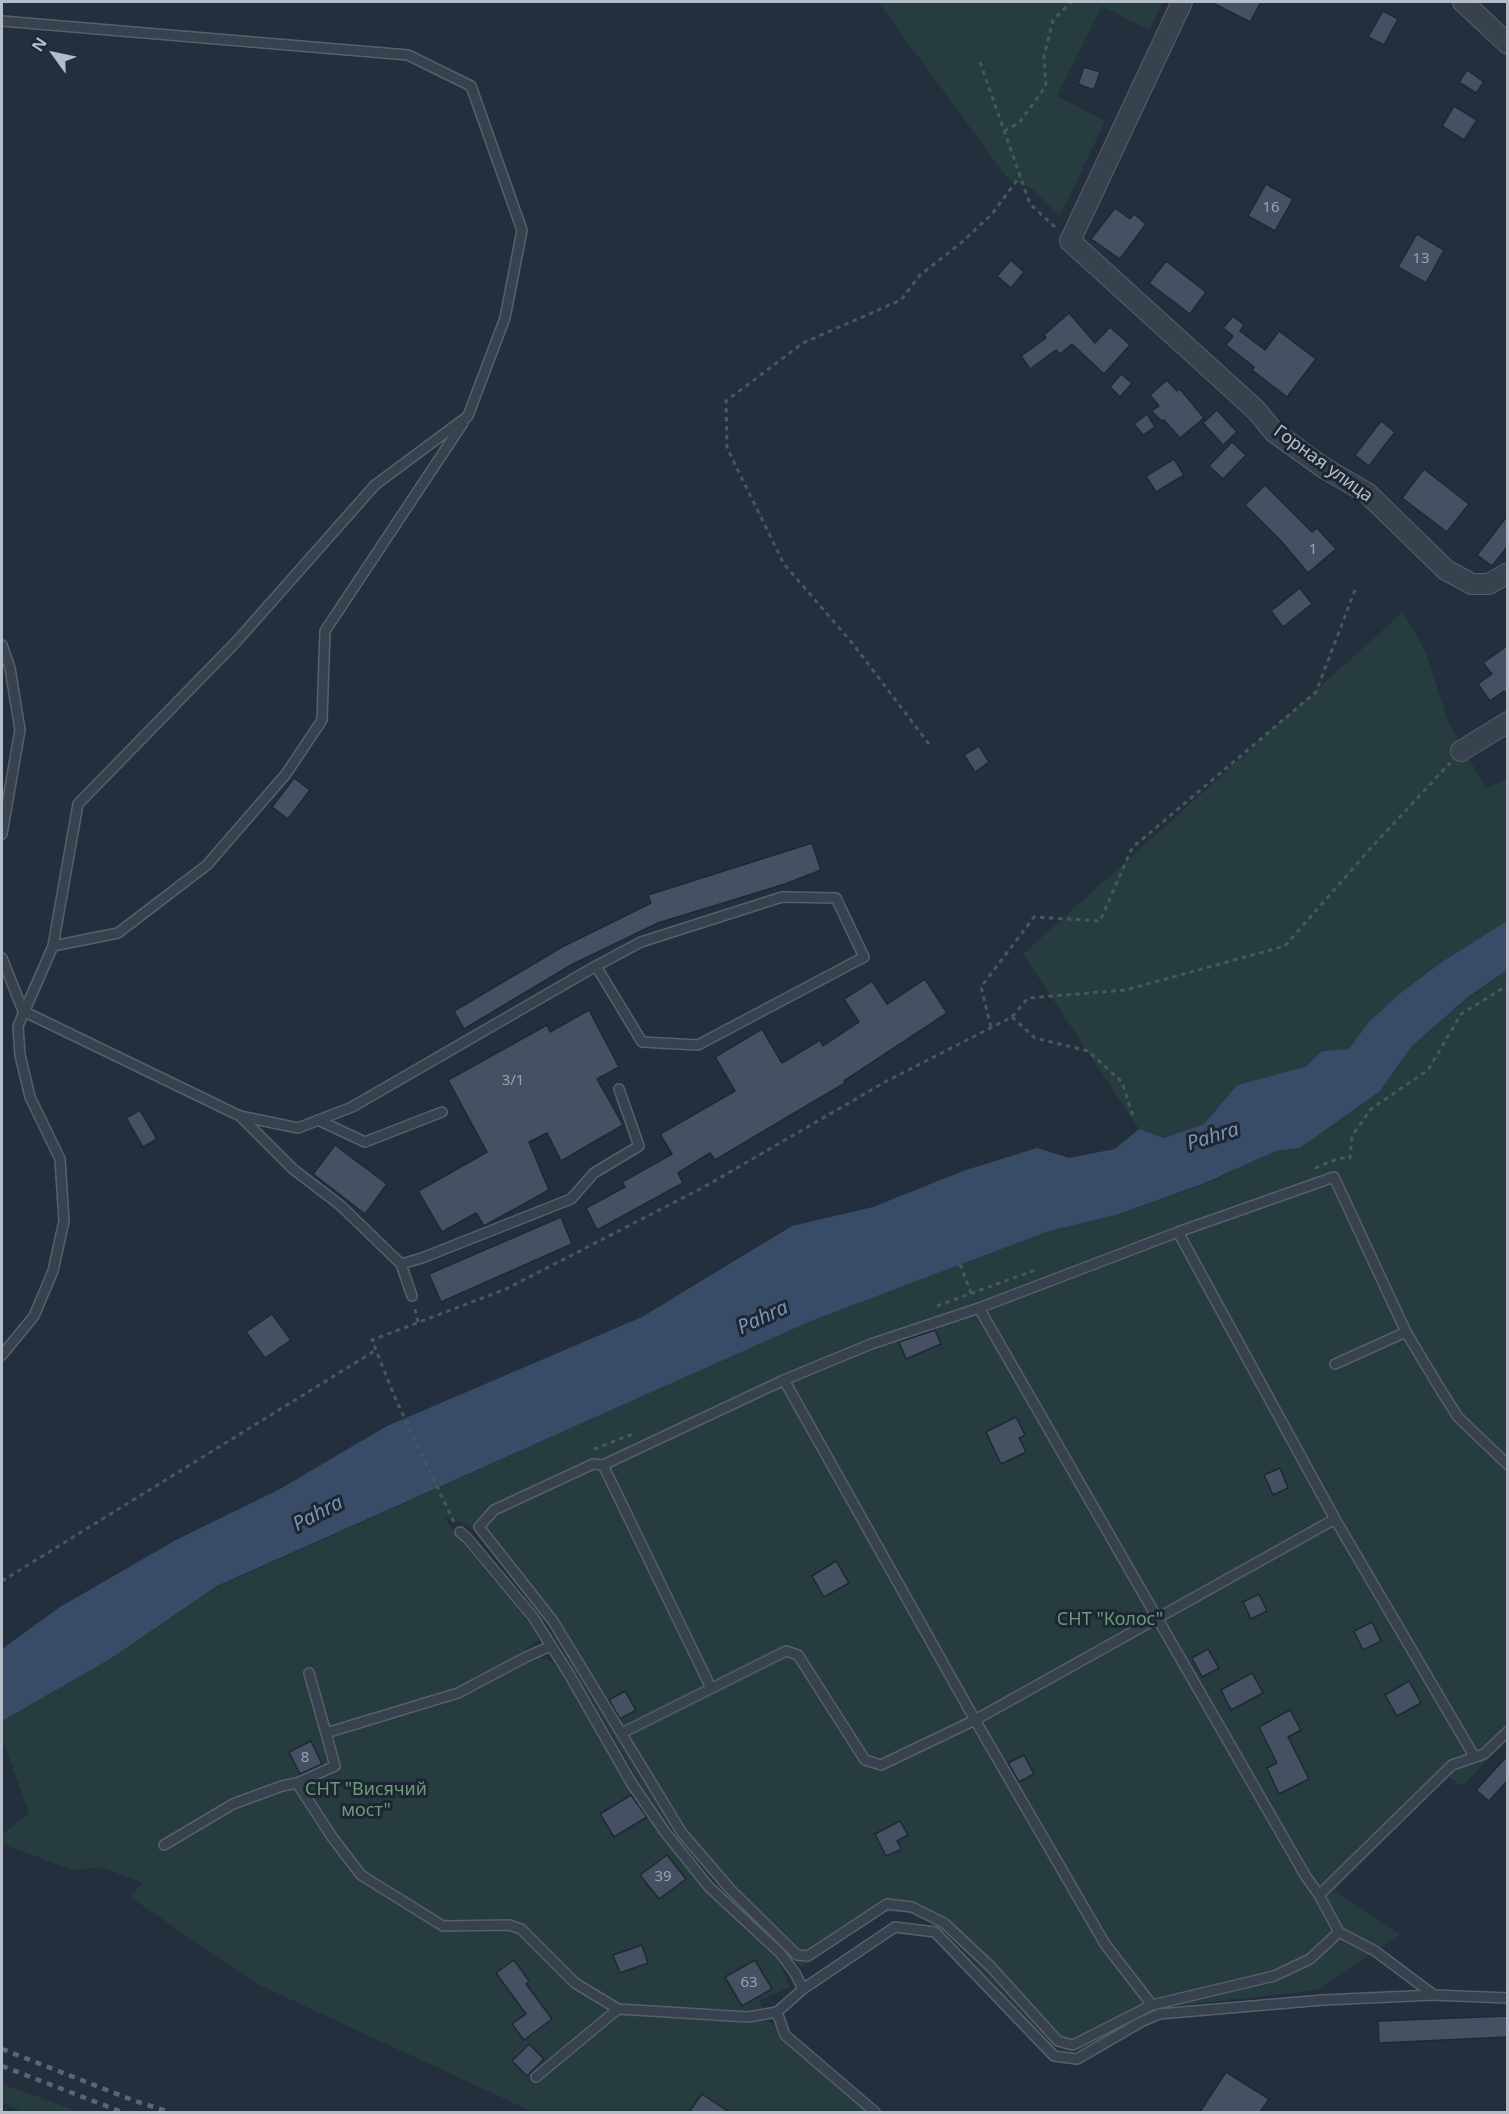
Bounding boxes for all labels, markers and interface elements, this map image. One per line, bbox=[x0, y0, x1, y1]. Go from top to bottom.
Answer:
north arrow bbox=[24, 24, 84, 84]
text: N bbox=[26, 33, 52, 56]
house number: 16 bbox=[1262, 199, 1280, 217]
house number: 13 bbox=[1412, 250, 1430, 268]
street label: Горная улица bbox=[1269, 421, 1377, 507]
house number: 1 bbox=[1309, 541, 1317, 559]
house number: 3/1 bbox=[502, 1072, 524, 1090]
water label: Pahra bbox=[1184, 1118, 1242, 1156]
water label: Pahra bbox=[734, 1296, 792, 1340]
water label: Pahra bbox=[289, 1491, 347, 1537]
park label: СНТ "Колос" bbox=[1057, 1609, 1163, 1631]
house number: 8 bbox=[301, 1749, 309, 1767]
park label: СНТ "Висячий мост" bbox=[305, 1779, 427, 1822]
house number: 39 bbox=[654, 1868, 672, 1886]
house number: 63 bbox=[740, 1974, 758, 1992]

